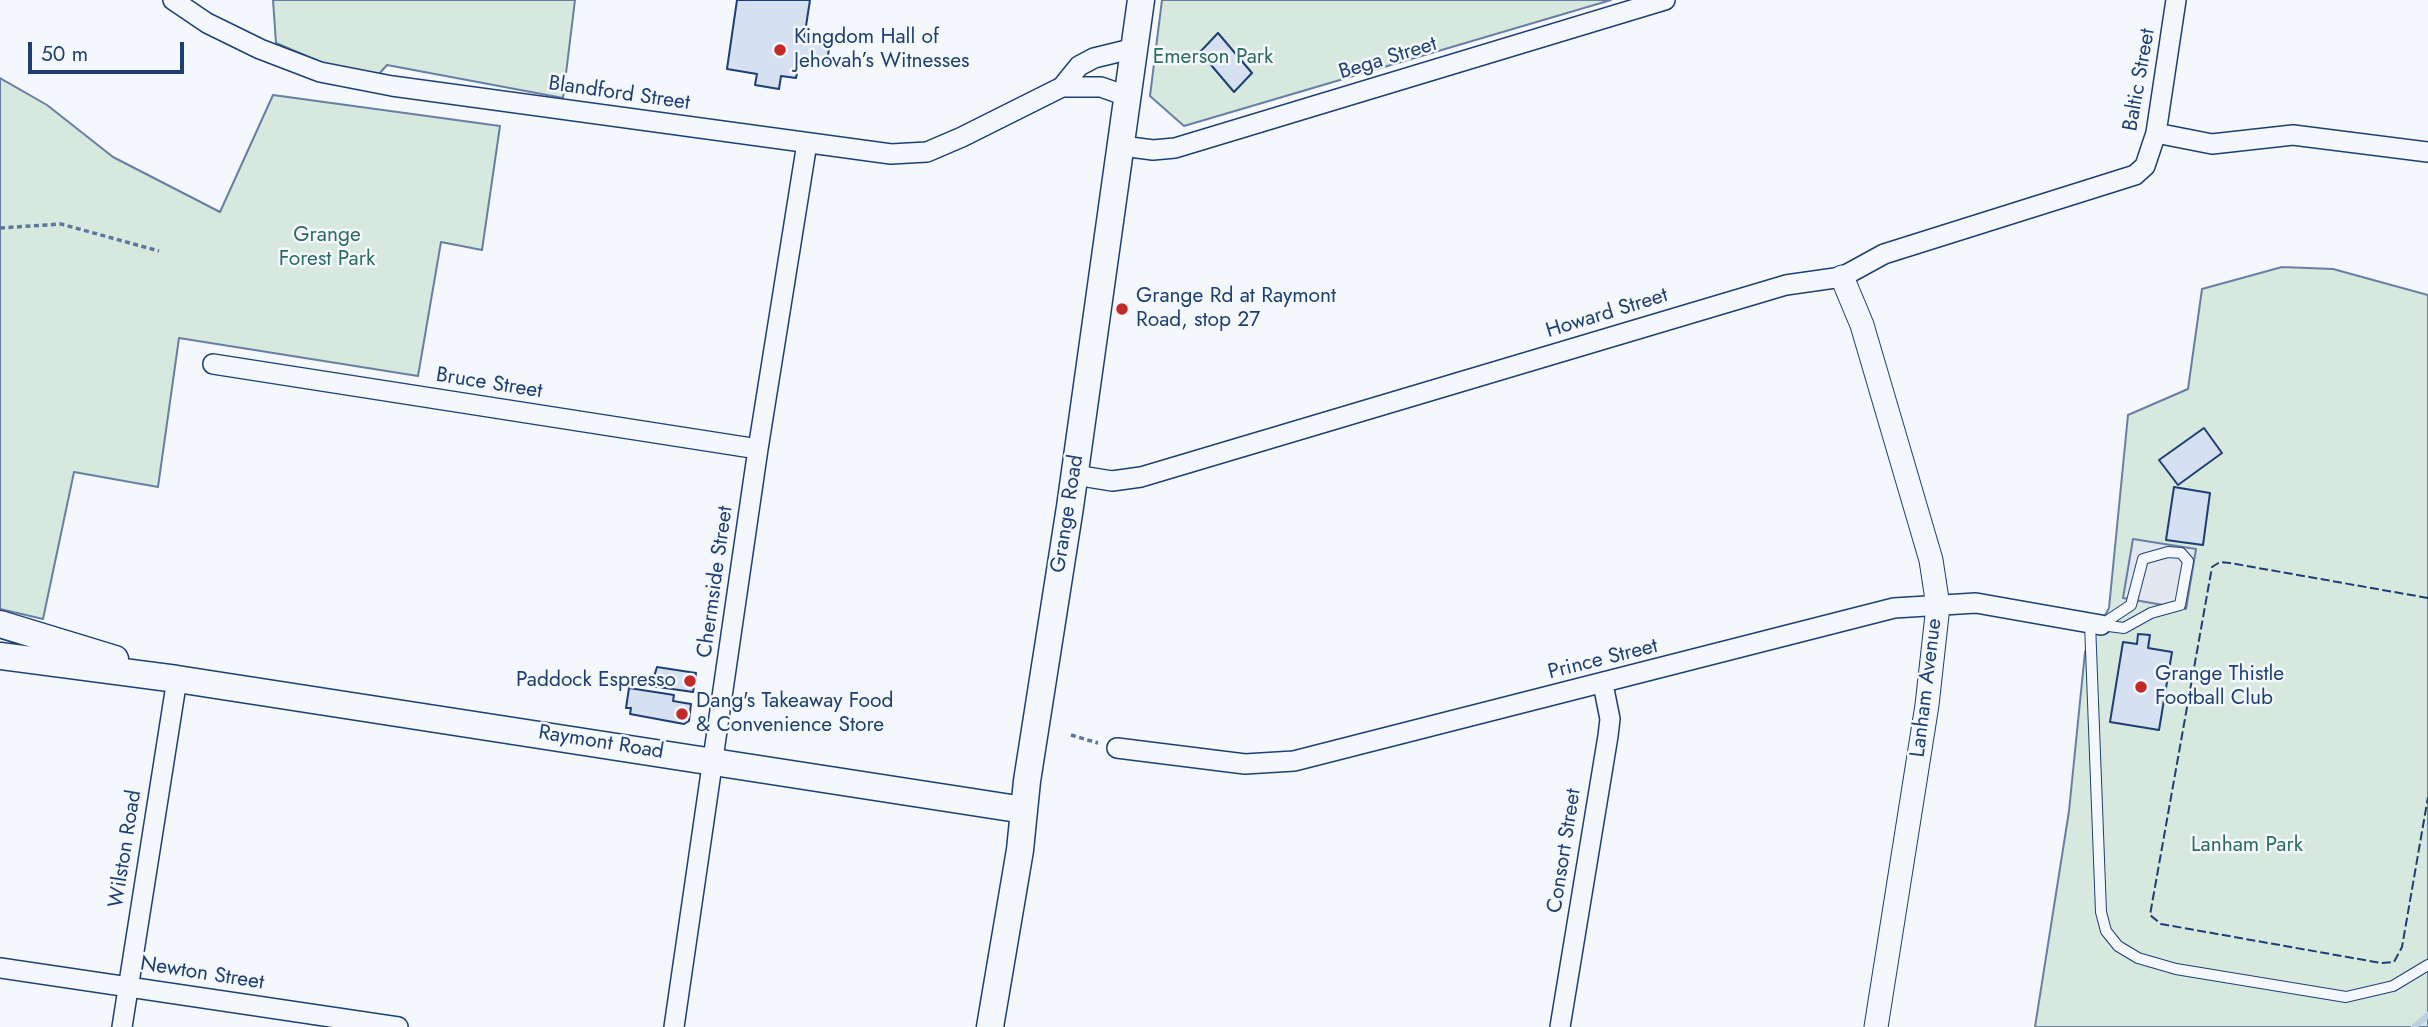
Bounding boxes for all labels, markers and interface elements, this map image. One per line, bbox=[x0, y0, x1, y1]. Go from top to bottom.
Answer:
place label: Kingdom Hall of Jehovah’s Witnesses bbox=[794, 25, 970, 75]
street label: Baltic Street bbox=[2119, 27, 2161, 133]
scale bar bbox=[32, 28, 187, 72]
street label: Bega Street bbox=[1336, 32, 1440, 86]
text: 50 m bbox=[41, 39, 88, 69]
marker: Kingdom Hall of Jehovah’s Witnesses bbox=[772, 42, 788, 58]
park label: Emerson Park bbox=[1153, 45, 1273, 71]
street label: Blandford Street bbox=[547, 72, 691, 116]
park label: Grange Forest Park bbox=[279, 223, 375, 273]
place label: Grange Rd at Raymont Road, stop 27 bbox=[1136, 284, 1336, 334]
street label: Howard Street bbox=[1543, 284, 1671, 344]
marker: Grange Rd at Raymont Road, stop 27 bbox=[1114, 301, 1130, 317]
street label: Bruce Street bbox=[434, 363, 544, 405]
street label: Grange Road bbox=[1046, 453, 1090, 575]
street label: Chermside Street bbox=[693, 505, 739, 659]
street label: Lanham Avenue bbox=[1906, 617, 1948, 759]
street label: Prince Street bbox=[1546, 634, 1660, 686]
place label: Grange Thistle Football Club bbox=[2155, 662, 2284, 712]
place label: Paddock Espresso bbox=[516, 668, 676, 694]
marker: Paddock Espresso bbox=[682, 673, 698, 689]
marker: Grange Thistle Football Club bbox=[2133, 679, 2149, 695]
place label: Dang's Takeaway Food & Convenience Store bbox=[696, 689, 893, 739]
marker: Dang's Takeaway Food & Convenience Store bbox=[674, 706, 690, 722]
street label: Raymont Road bbox=[537, 721, 665, 765]
street label: Consort Street bbox=[1543, 787, 1587, 915]
street label: Wilston Road bbox=[104, 788, 148, 910]
park label: Lanham Park bbox=[2191, 833, 2303, 859]
street label: Newton Street bbox=[138, 952, 266, 996]

